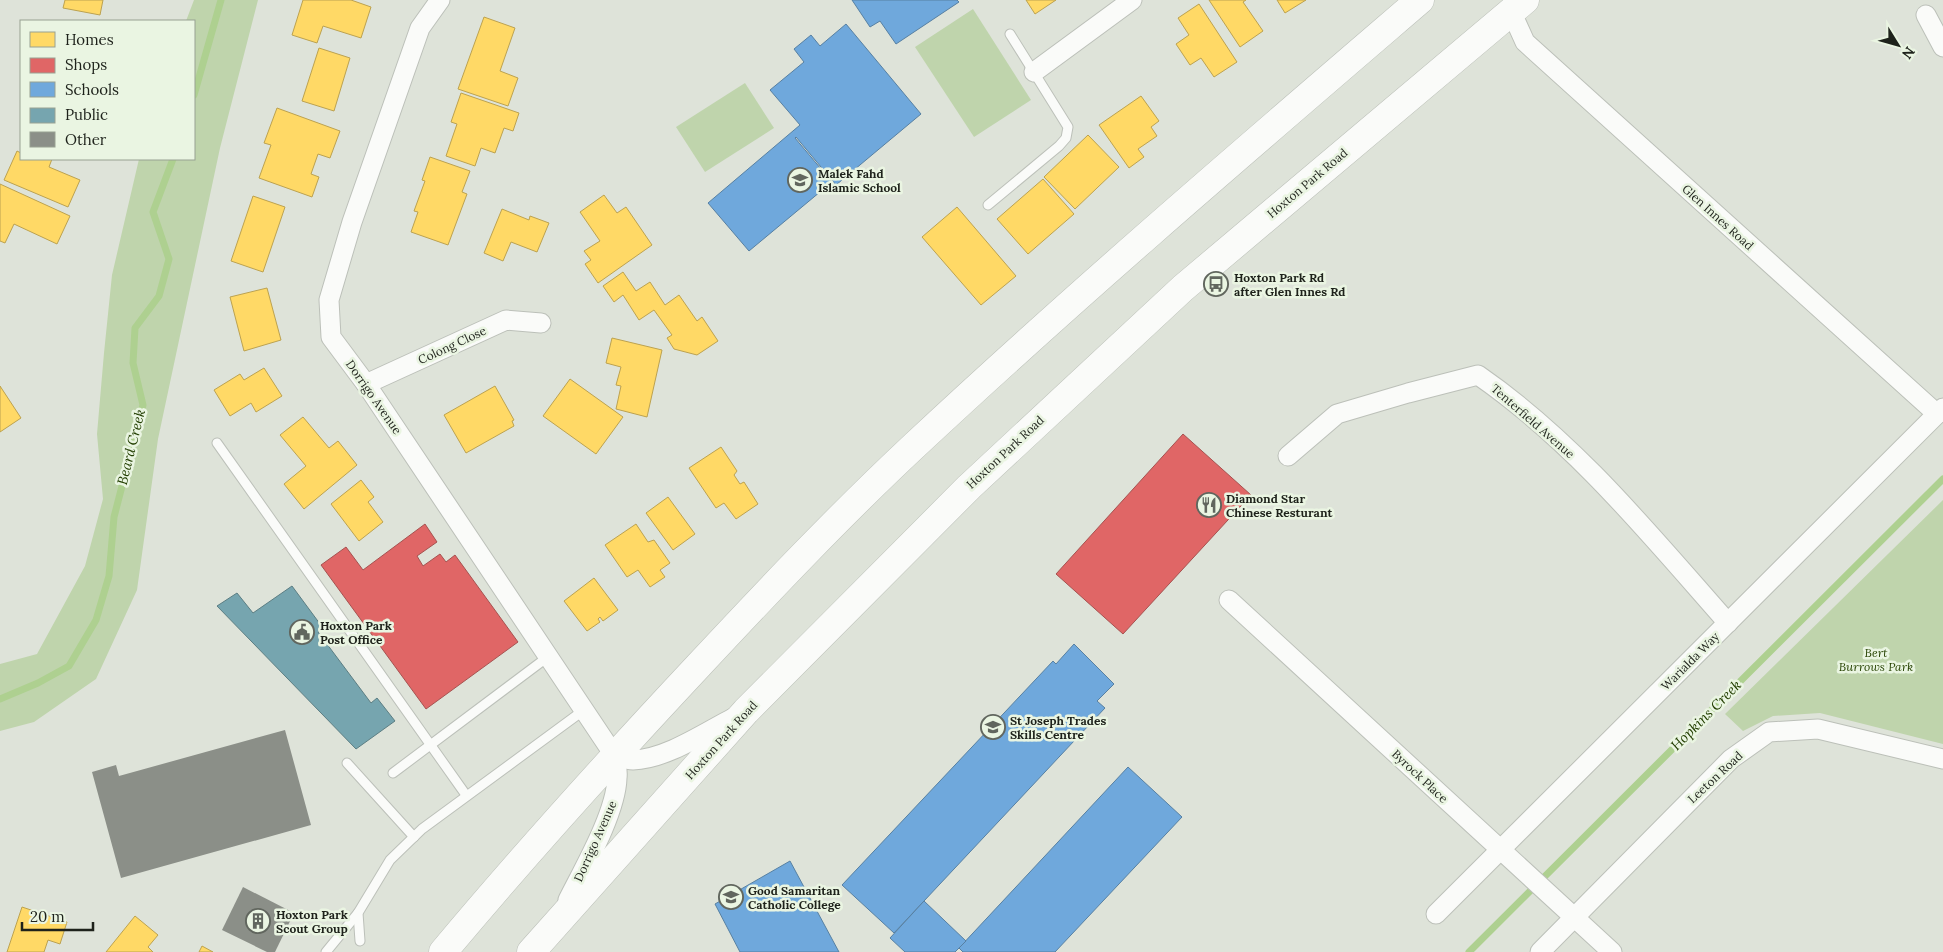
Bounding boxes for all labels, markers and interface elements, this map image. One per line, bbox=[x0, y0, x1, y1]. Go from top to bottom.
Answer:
legend bbox=[20, 20, 195, 160]
north arrow bbox=[1873, 20, 1923, 70]
text: Homes bbox=[65, 30, 114, 49]
text: N bbox=[1898, 43, 1919, 63]
text: Shops bbox=[65, 55, 107, 74]
text: Schools bbox=[65, 80, 119, 99]
text: Public bbox=[65, 105, 108, 124]
text: Other bbox=[65, 130, 107, 149]
street label: Hoxton Park Road bbox=[1264, 145, 1350, 221]
place label: Malek Fahd Islamic School bbox=[818, 166, 901, 195]
school or university icon: Malek Fahd Islamic School bbox=[787, 167, 813, 193]
street label: Glen Innes Road bbox=[1679, 181, 1757, 253]
place label: Hoxton Park Rd after Glen Innes Rd bbox=[1234, 270, 1346, 299]
bus stop icon: Hoxton Park Rd after Glen Innes Rd bbox=[1203, 271, 1229, 297]
street label: Colong Close bbox=[416, 322, 489, 367]
street label: Dorrigo Avenue bbox=[343, 357, 405, 437]
street label: Tenterfield Avenue bbox=[1488, 381, 1578, 462]
water label: Beard Creek bbox=[113, 407, 149, 487]
street label: Hoxton Park Road bbox=[963, 412, 1047, 492]
place label: Diamond Star Chinese Resturant bbox=[1226, 491, 1333, 520]
restaurant icon: Diamond Star Chinese Resturant bbox=[1196, 492, 1222, 518]
place label: Hoxton Park Post Office bbox=[320, 618, 392, 647]
public building icon: Hoxton Park Post Office bbox=[289, 619, 315, 645]
street label: Warialda Way bbox=[1658, 628, 1723, 693]
park label: Bert Burrows Park bbox=[1839, 645, 1913, 674]
water label: Hopkins Creek bbox=[1667, 676, 1745, 754]
street label: Hoxton Park Road bbox=[682, 698, 760, 782]
place label: St Joseph Trades Skills Centre bbox=[1010, 713, 1106, 742]
school or university icon: St Joseph Trades Skills Centre bbox=[980, 714, 1006, 740]
street label: Byrock Place bbox=[1389, 746, 1452, 806]
street label: Leeton Road bbox=[1684, 748, 1746, 806]
street label: Dorrigo Avenue bbox=[570, 798, 620, 884]
place label: Good Samaritan Catholic College bbox=[748, 883, 841, 912]
school or university icon: Good Samaritan Catholic College bbox=[718, 884, 744, 910]
scale bar bbox=[22, 900, 94, 932]
text: 20 m bbox=[30, 907, 65, 926]
place label: Hoxton Park Scout Group bbox=[276, 907, 348, 936]
building icon: Hoxton Park Scout Group bbox=[245, 908, 271, 934]

